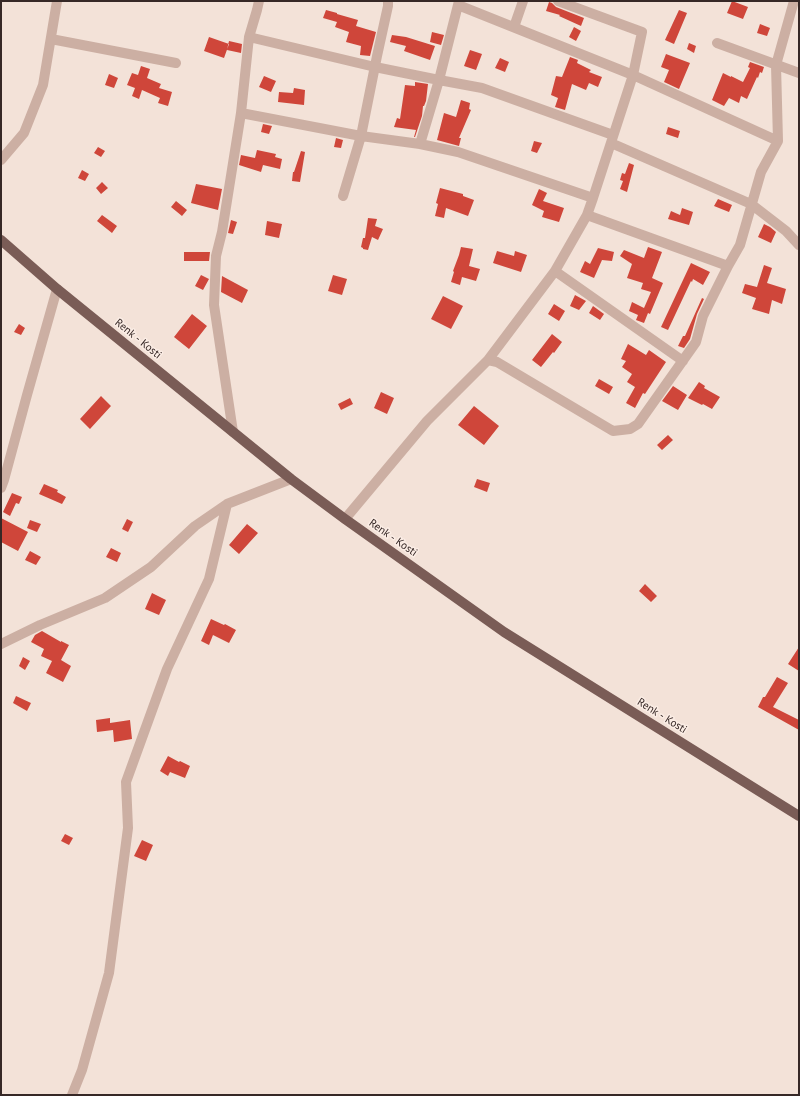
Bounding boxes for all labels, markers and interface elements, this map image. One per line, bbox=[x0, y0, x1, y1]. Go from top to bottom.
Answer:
street label: Renk - Kosti bbox=[112, 316, 164, 362]
street label: Renk - Kosti bbox=[366, 517, 420, 559]
street label: Renk - Kosti bbox=[635, 696, 689, 736]

